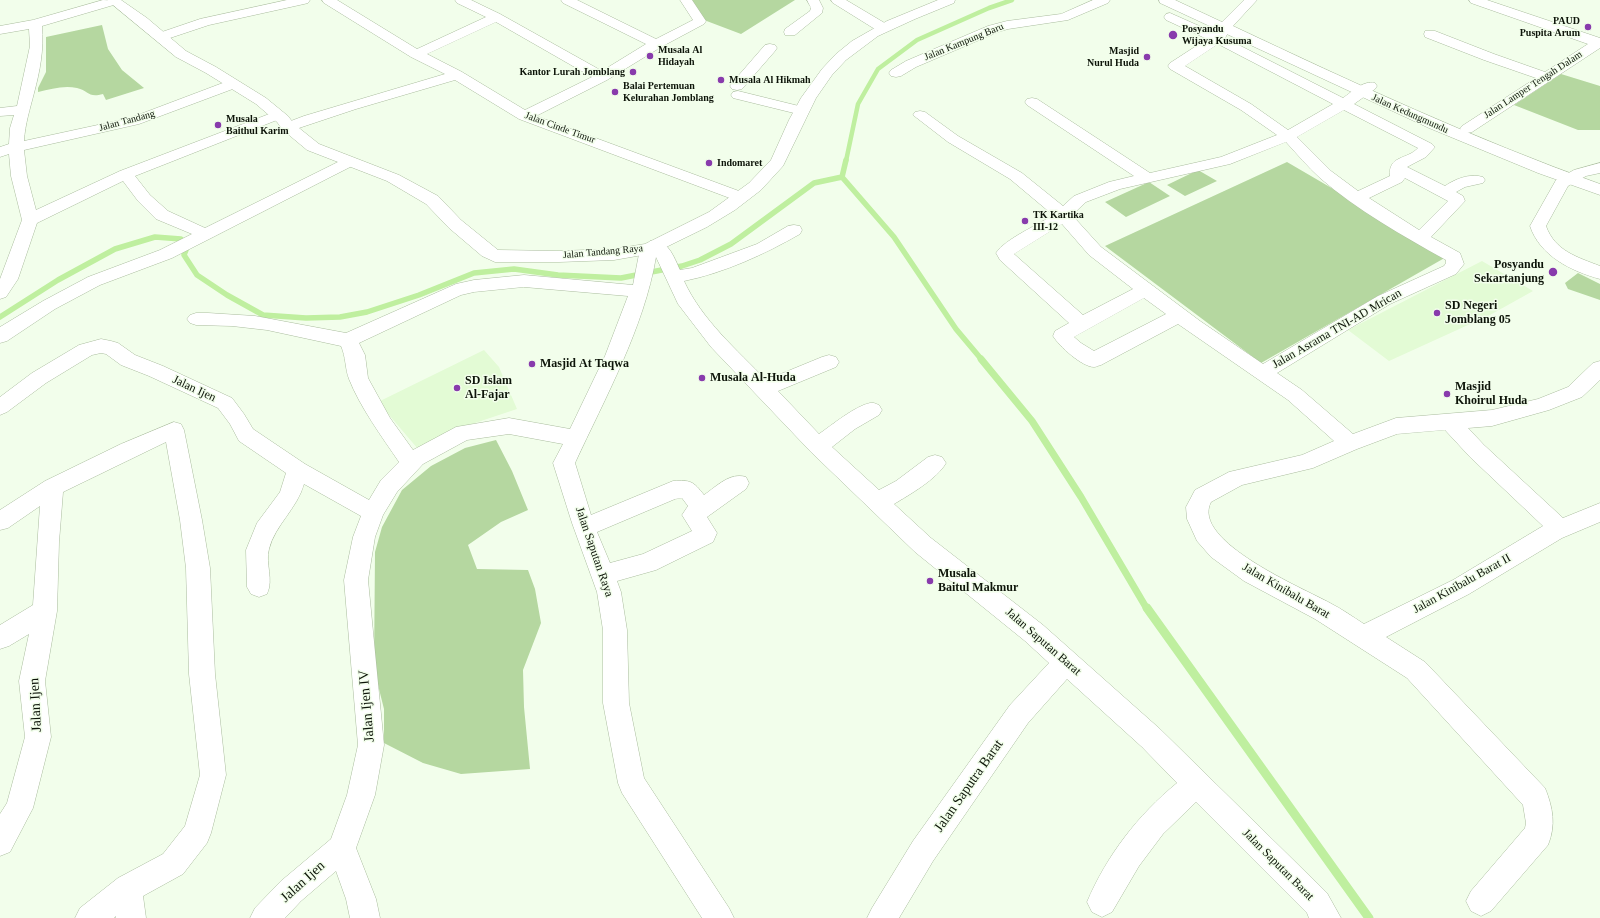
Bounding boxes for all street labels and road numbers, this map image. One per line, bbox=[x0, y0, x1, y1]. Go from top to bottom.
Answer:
street label: Jalan Kampung Baru bbox=[923, 21, 1005, 63]
street label: Jalan Lamper Tengah Dalam bbox=[1481, 49, 1585, 121]
street label: Jalan Kedungmundu bbox=[1370, 92, 1450, 136]
street label: Jalan Tandang bbox=[98, 108, 156, 134]
street label: Jalan Cinde Timur bbox=[523, 110, 597, 146]
street label: Jalan Tandang Raya bbox=[562, 243, 644, 261]
street label: Jalan Asrama TNI-AD Mrican bbox=[1270, 286, 1404, 372]
street label: Jalan Ijen bbox=[170, 373, 218, 405]
street label: Jalan Saputan Raya bbox=[572, 505, 616, 599]
street label: Jalan Kinibalu Barat II bbox=[1411, 551, 1513, 617]
street label: Jalan Kinibalu Barat bbox=[1240, 560, 1332, 622]
street label: Jalan Saputan Barat bbox=[1002, 605, 1084, 679]
street label: Jalan Ijen IV bbox=[355, 669, 379, 743]
street label: Jalan Ijen bbox=[26, 678, 46, 732]
street label: Jalan Saputra Barat bbox=[931, 737, 1007, 835]
street label: Jalan Saputan Barat bbox=[1239, 826, 1317, 904]
street label: Jalan Ijen bbox=[277, 858, 329, 906]

